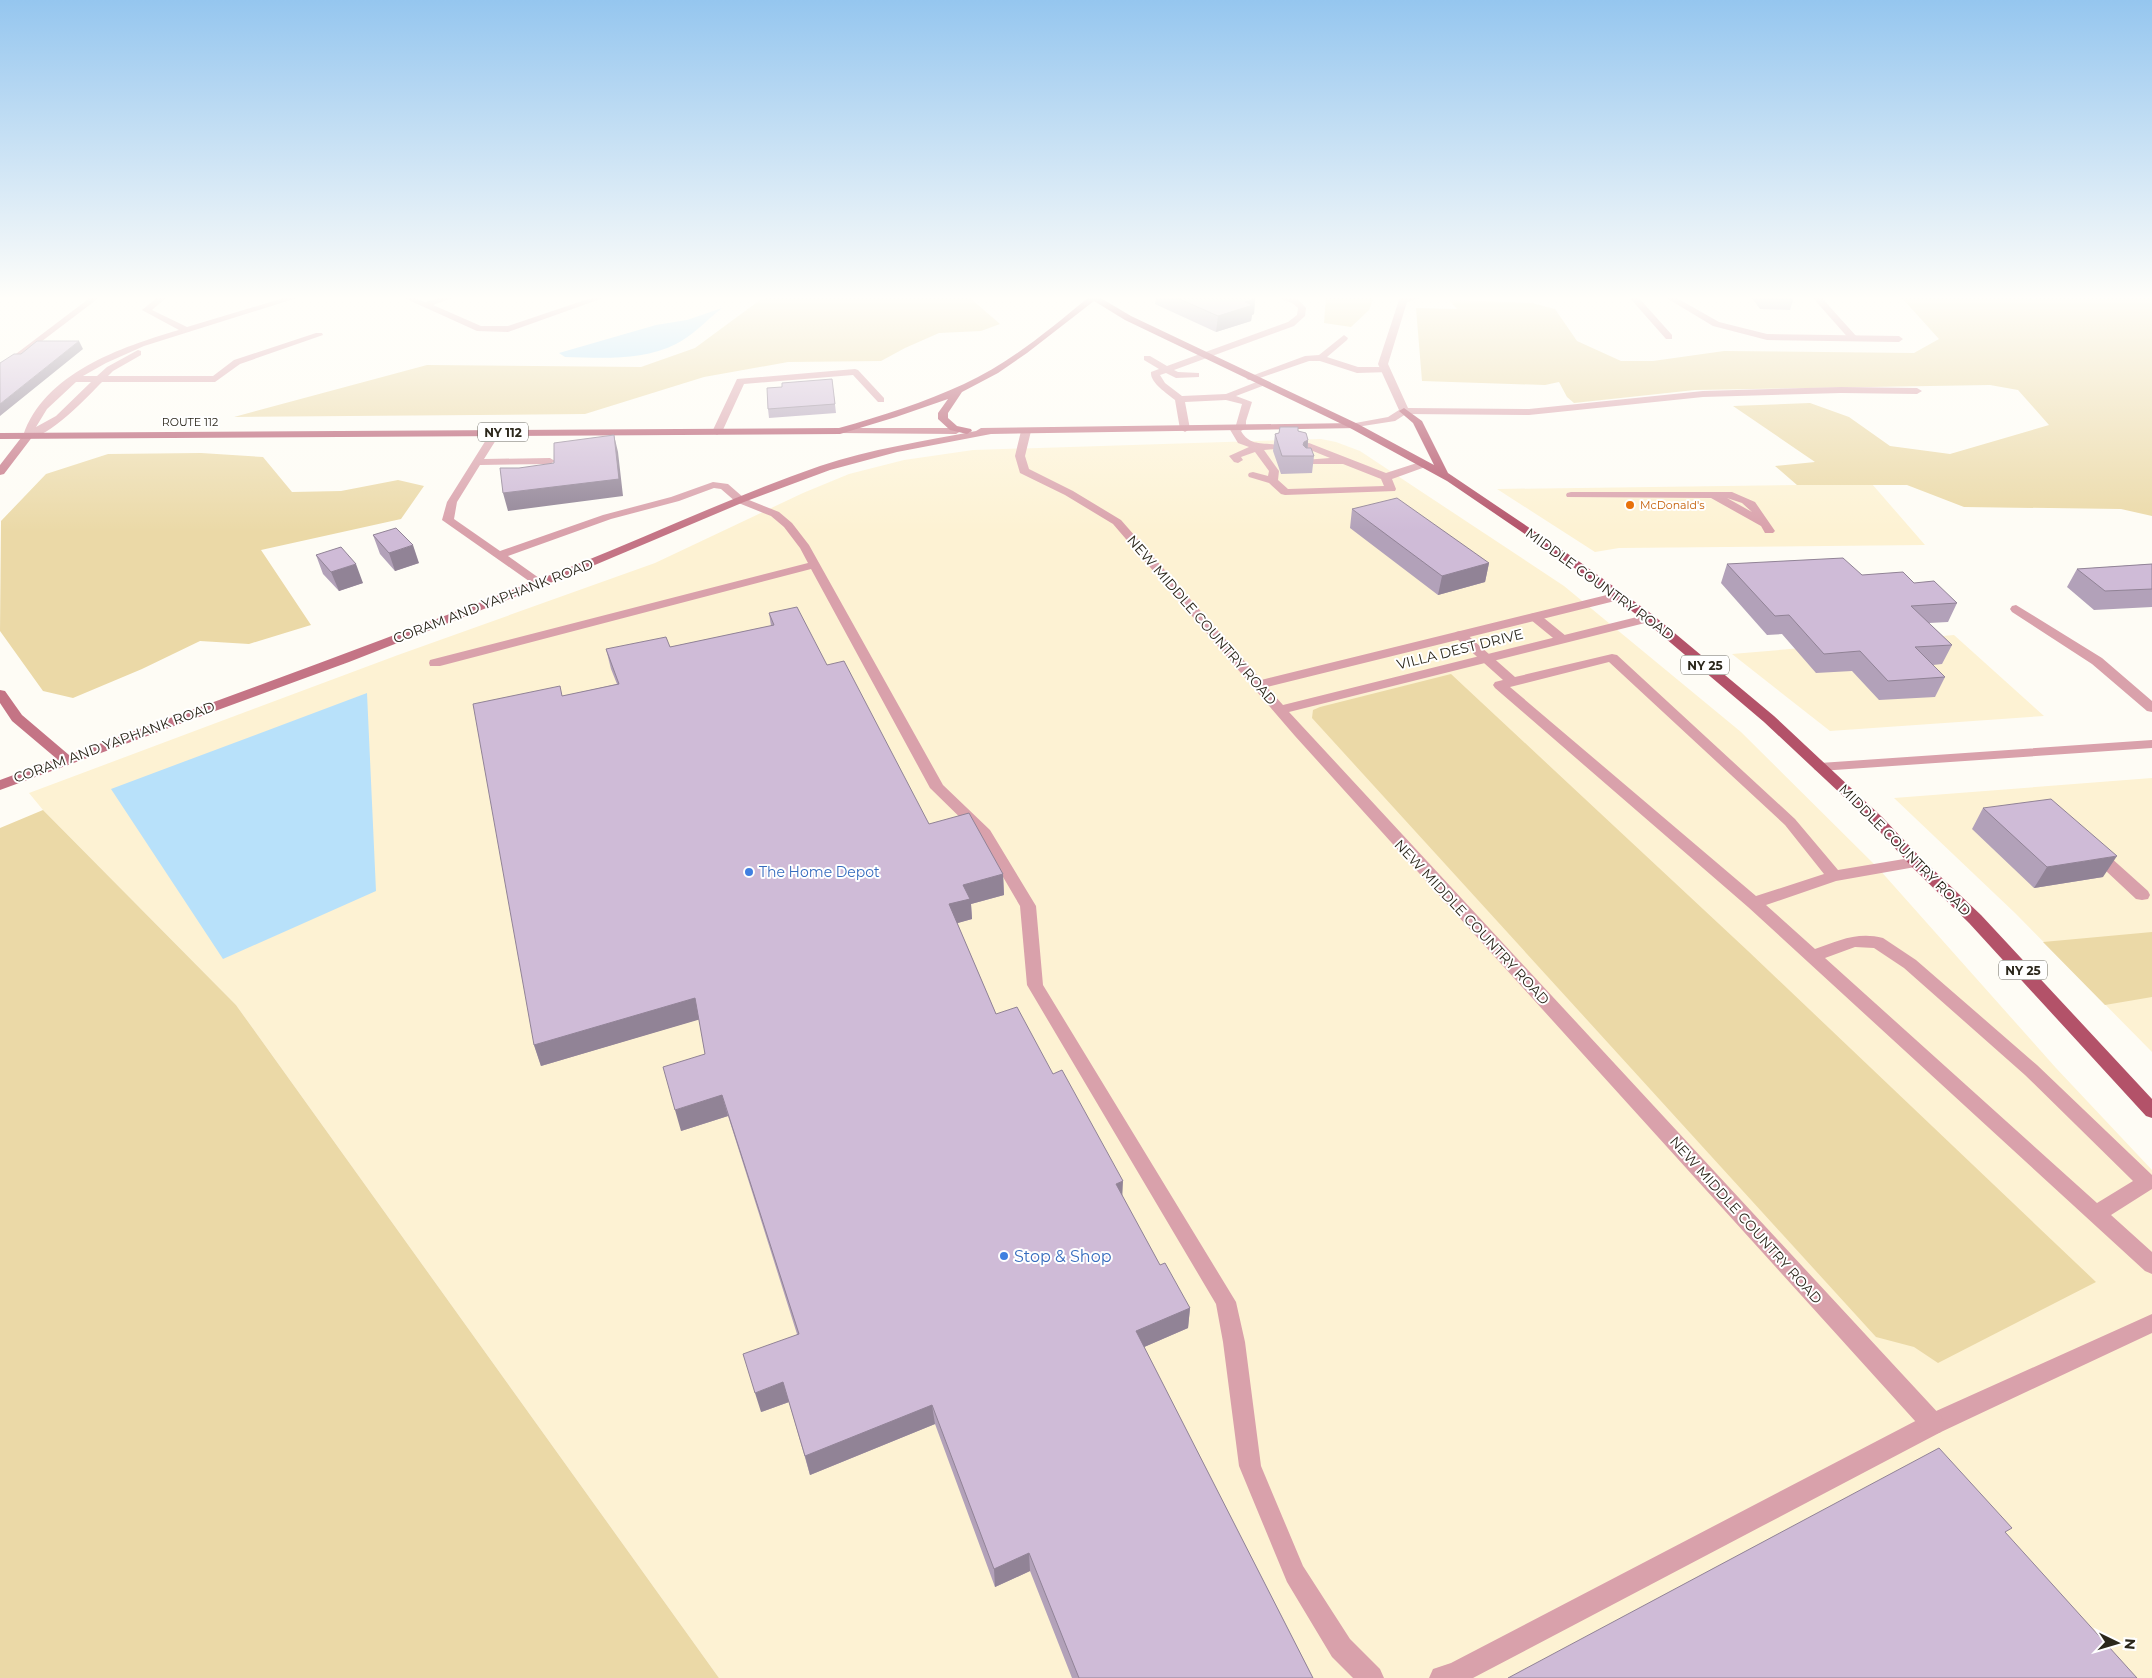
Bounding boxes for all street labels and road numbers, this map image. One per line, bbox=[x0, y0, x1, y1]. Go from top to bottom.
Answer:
street label: ROUTE 112 bbox=[162, 415, 218, 429]
road number: NY 112 bbox=[478, 422, 528, 442]
street label: MIDDLE COUNTRY ROAD bbox=[1522, 524, 1678, 644]
street label: NEW MIDDLE COUNTRY ROAD bbox=[1123, 531, 1281, 709]
street label: CORAM AND YAPHANK ROAD bbox=[390, 554, 596, 648]
street label: VILLA DEST DRIVE bbox=[1395, 625, 1525, 673]
road number: NY 25 bbox=[1681, 656, 1729, 674]
street label: CORAM AND YAPHANK ROAD bbox=[11, 697, 217, 787]
street label: MIDDLE COUNTRY ROAD bbox=[1835, 780, 1975, 920]
street label: NEW MIDDLE COUNTRY ROAD bbox=[1391, 836, 1553, 1008]
road number: NY 25 bbox=[1999, 960, 2047, 980]
street label: NEW MIDDLE COUNTRY ROAD bbox=[1666, 1132, 1826, 1308]

